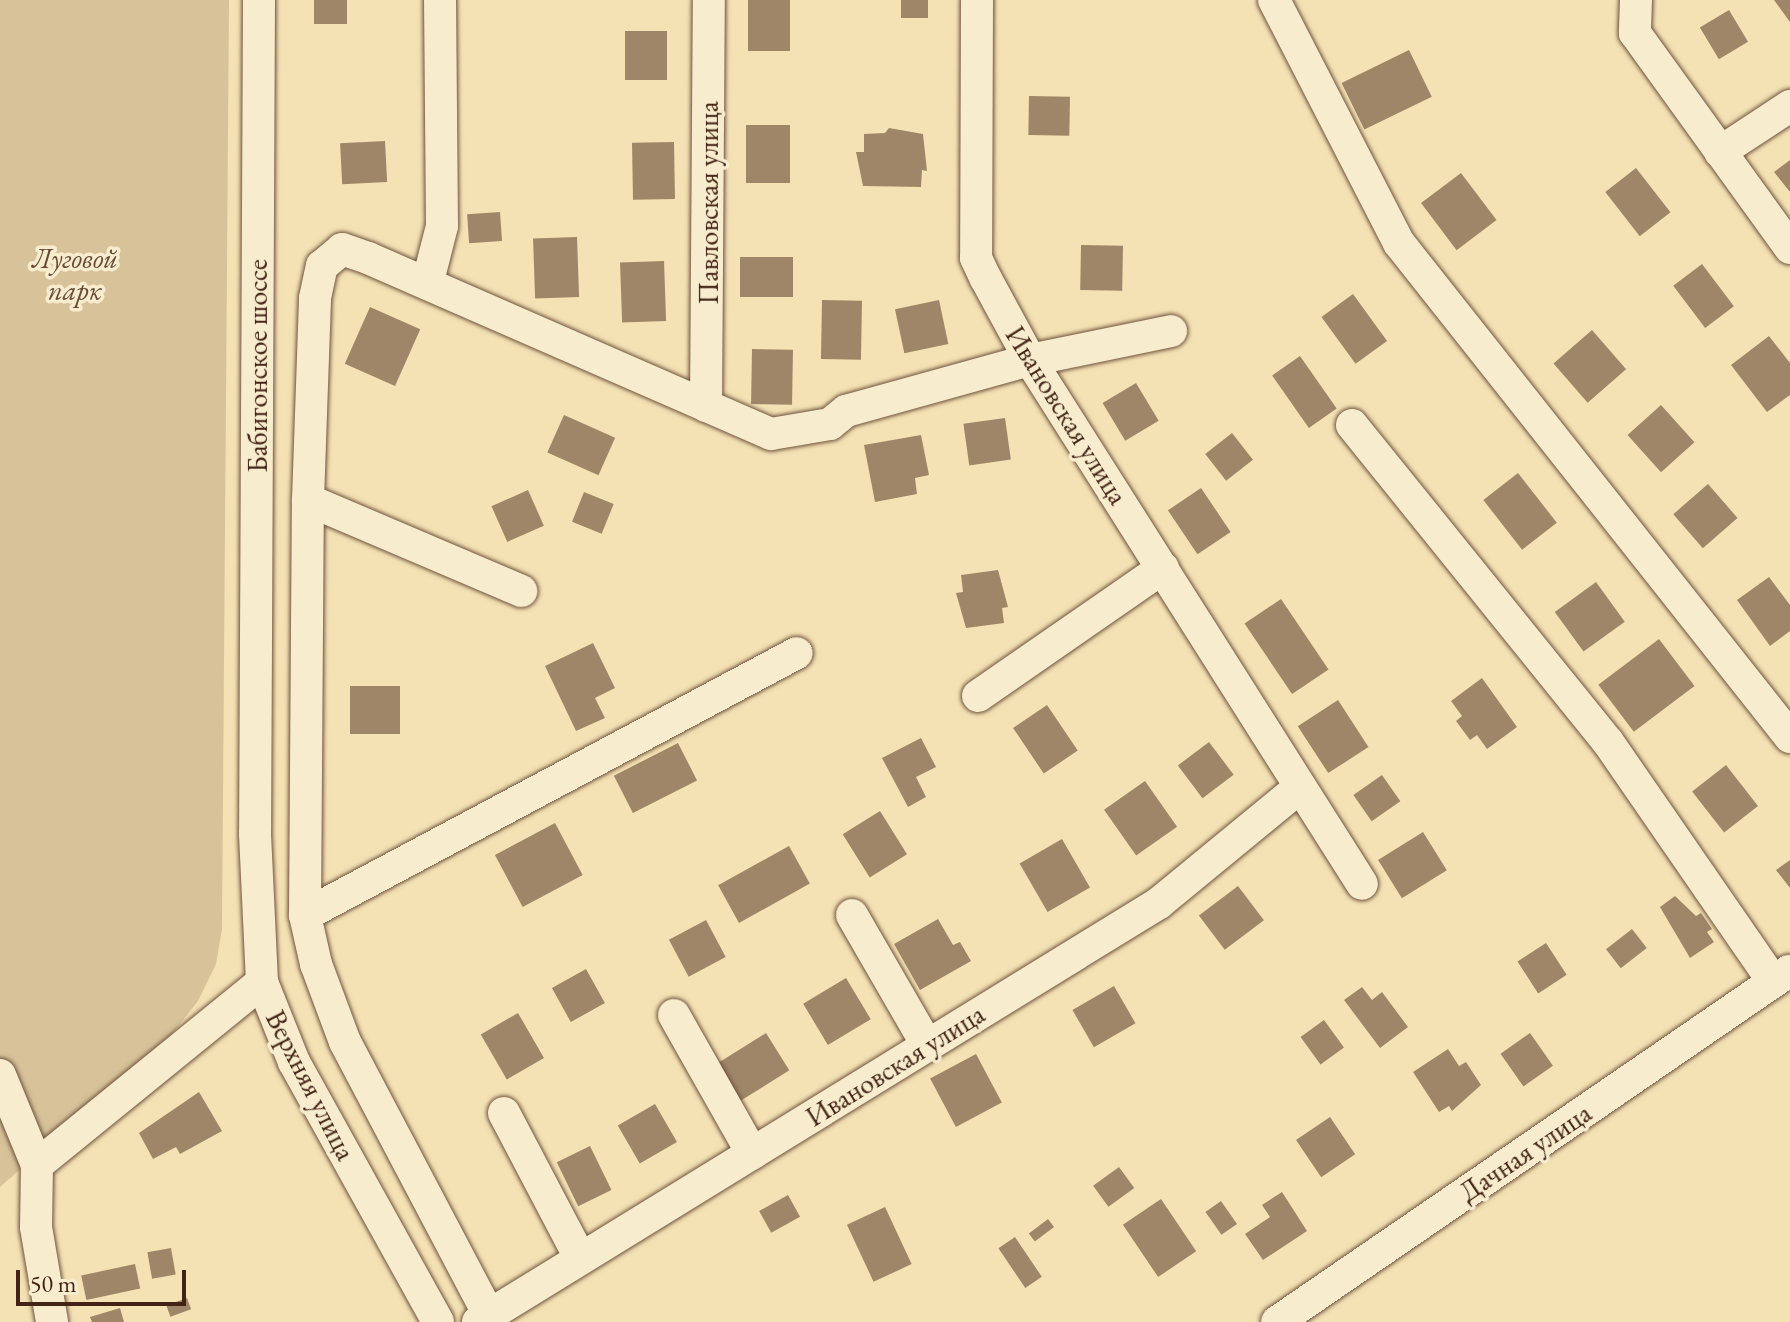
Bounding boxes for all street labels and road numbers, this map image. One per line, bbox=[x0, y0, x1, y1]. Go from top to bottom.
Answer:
street label: Павловская улица bbox=[691, 101, 725, 305]
street label: Бабигонское шоссе bbox=[240, 259, 274, 473]
street label: Ивановская улица bbox=[999, 319, 1135, 511]
street label: Ивановская улица bbox=[799, 997, 991, 1133]
street label: Верхняя улица bbox=[259, 1005, 363, 1165]
street label: Дачная улица bbox=[1453, 1096, 1597, 1208]

